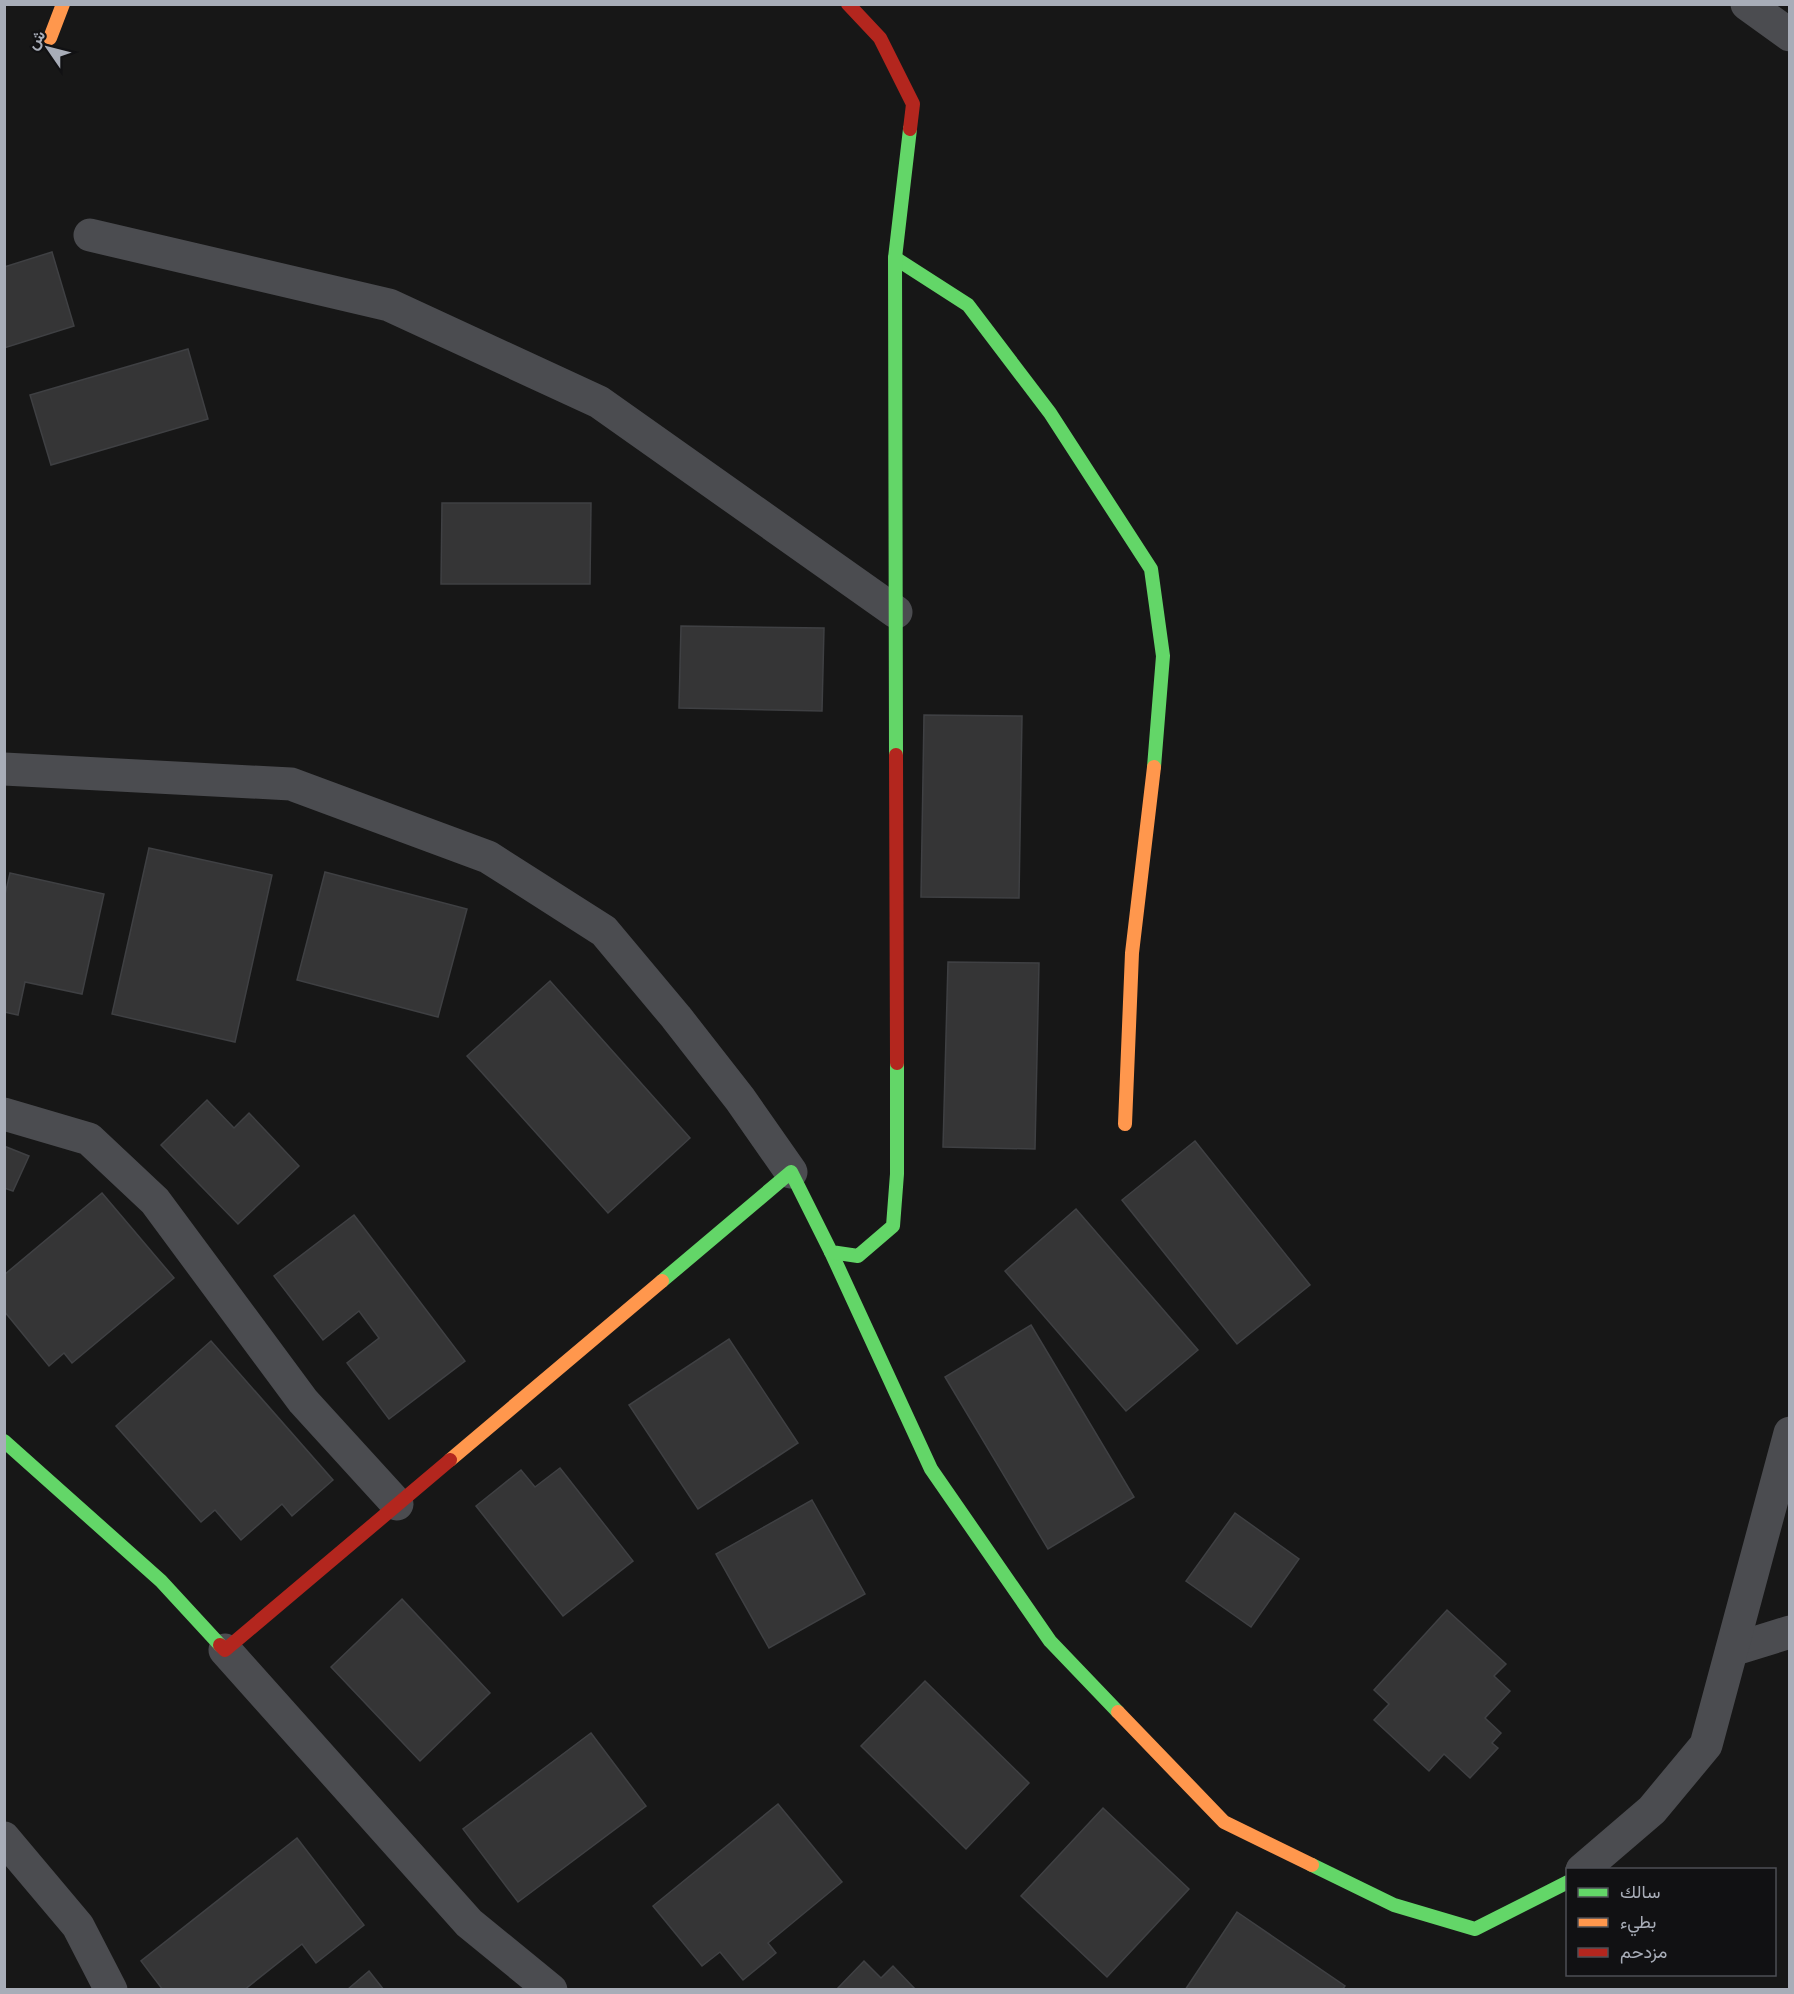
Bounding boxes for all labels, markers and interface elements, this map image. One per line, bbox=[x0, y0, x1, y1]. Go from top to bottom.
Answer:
north arrow bbox=[18, 18, 78, 78]
text: ش bbox=[23, 26, 49, 53]
legend bbox=[1566, 1868, 1776, 1976]
text: سالك bbox=[1620, 1881, 1660, 1903]
text: بطيء bbox=[1620, 1911, 1656, 1937]
text: مزدحم bbox=[1620, 1941, 1667, 1964]

